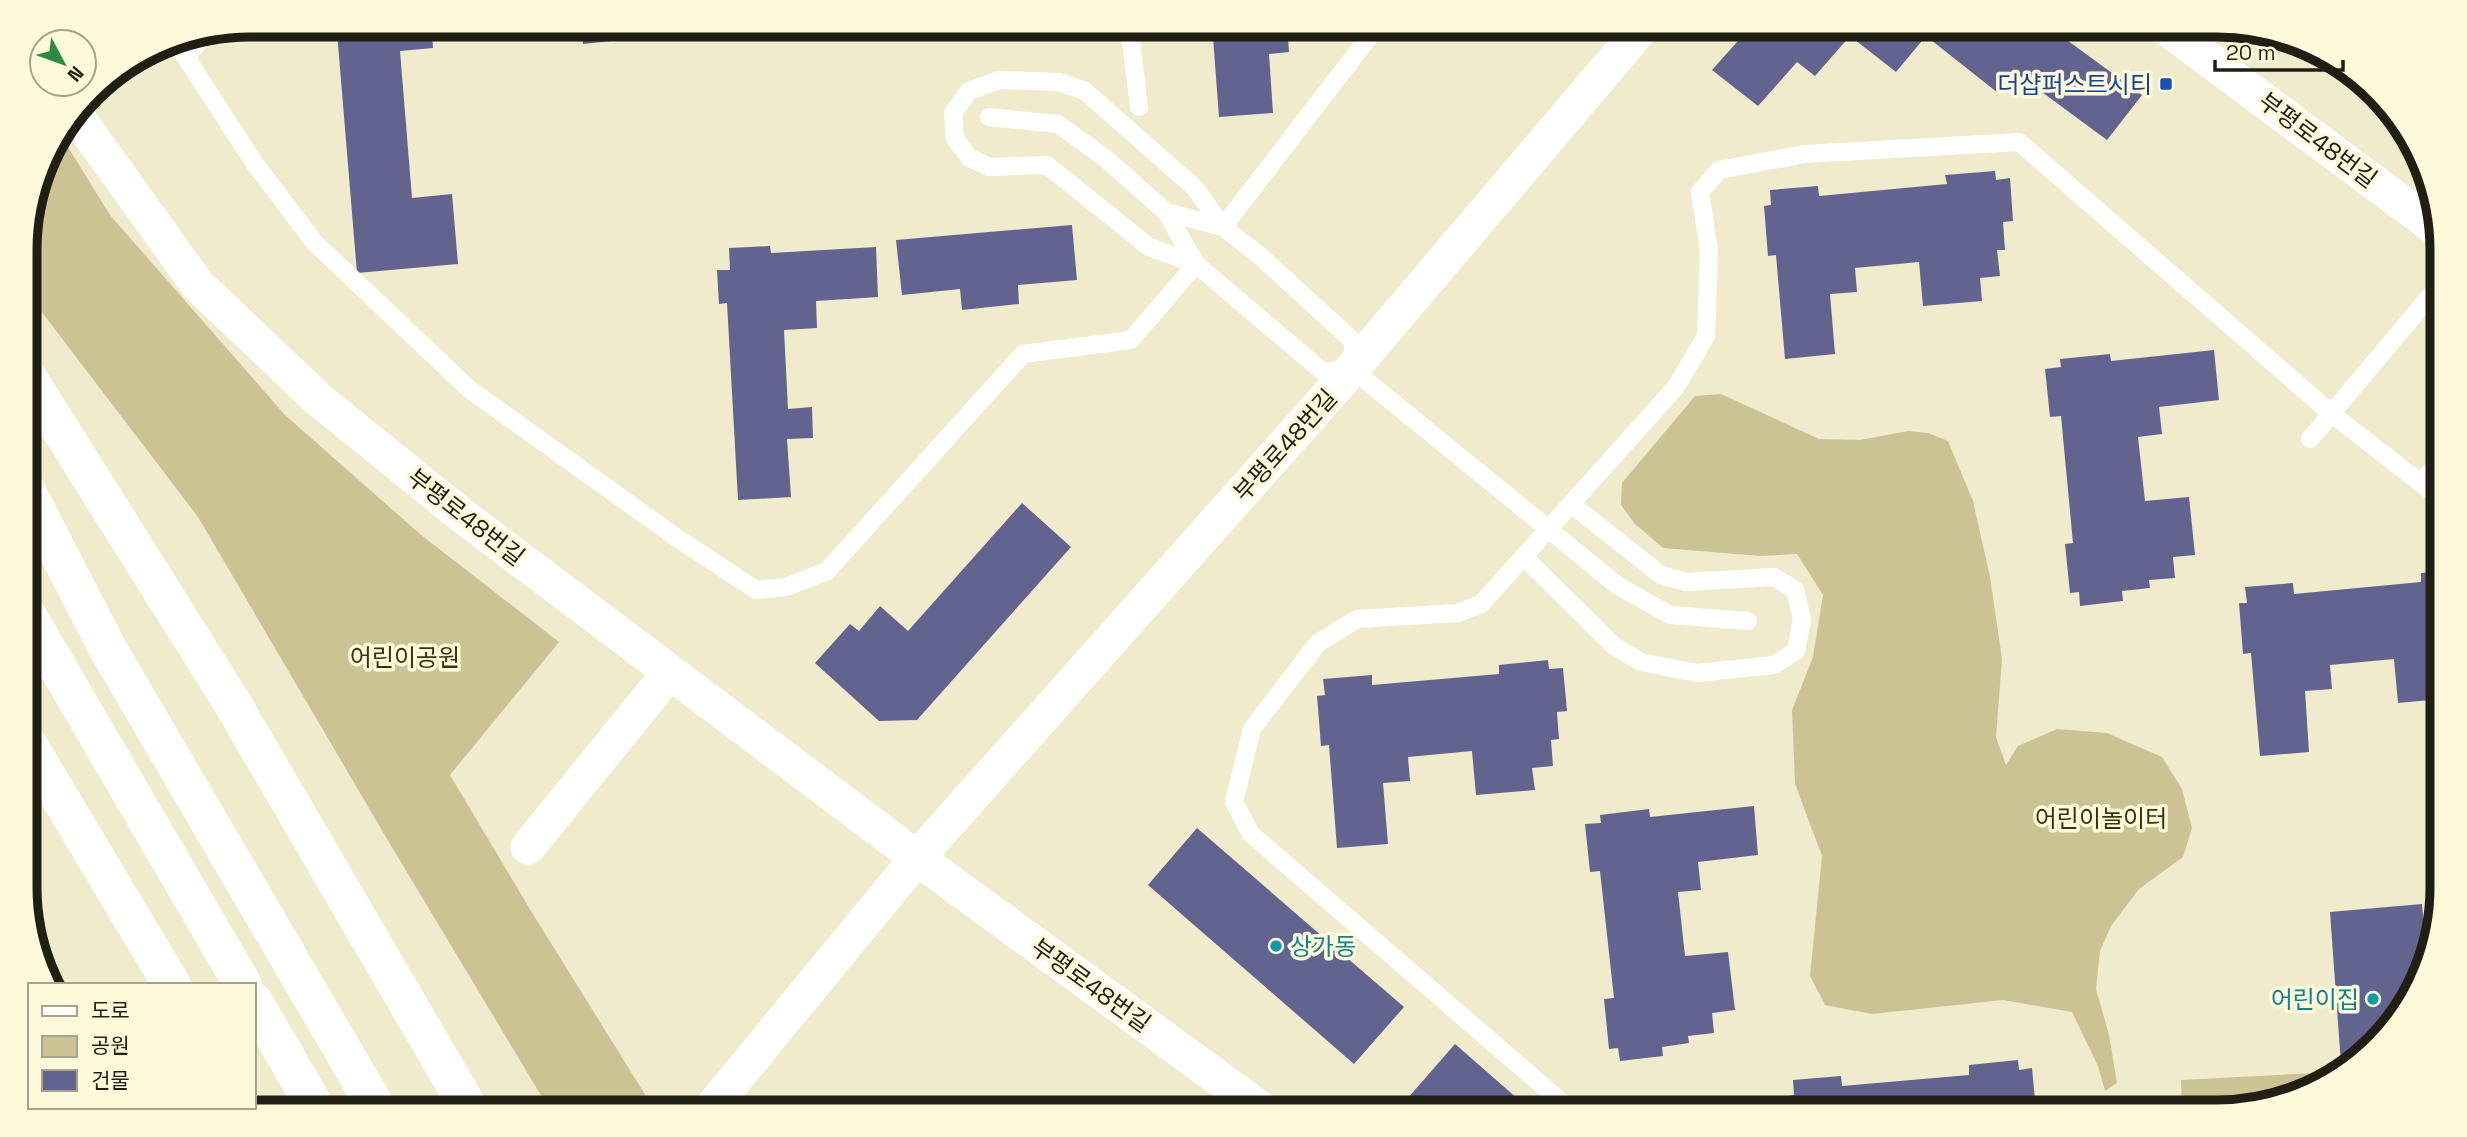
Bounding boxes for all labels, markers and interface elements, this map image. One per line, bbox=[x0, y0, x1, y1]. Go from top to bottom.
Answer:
north arrow bbox=[28, 28, 98, 98]
scale bar bbox=[2215, 28, 2343, 72]
text: 20 m bbox=[2226, 39, 2276, 66]
text: N bbox=[62, 61, 89, 87]
place label: 더샵퍼스트시티 bbox=[1997, 69, 2152, 100]
marker: 더샵퍼스트시티 bbox=[2158, 76, 2174, 92]
street label: 부평로48번길 bbox=[2253, 85, 2383, 195]
street label: 부평로48번길 bbox=[1227, 382, 1343, 508]
street label: 부평로48번길 bbox=[401, 462, 531, 572]
park label: 어린이공원 bbox=[350, 642, 460, 673]
park label: 어린이놀이터 bbox=[2035, 803, 2167, 834]
street label: 부평로48번길 bbox=[1025, 931, 1157, 1039]
place label: 상가동 bbox=[1290, 931, 1356, 962]
marker: 상가동 bbox=[1268, 938, 1284, 954]
legend bbox=[28, 983, 256, 1109]
place label: 어린이집 bbox=[2271, 984, 2359, 1015]
marker: 어린이집 bbox=[2365, 991, 2381, 1007]
text: 도로 bbox=[91, 997, 130, 1024]
text: 공원 bbox=[91, 1032, 130, 1059]
text: 건물 bbox=[91, 1067, 130, 1094]

